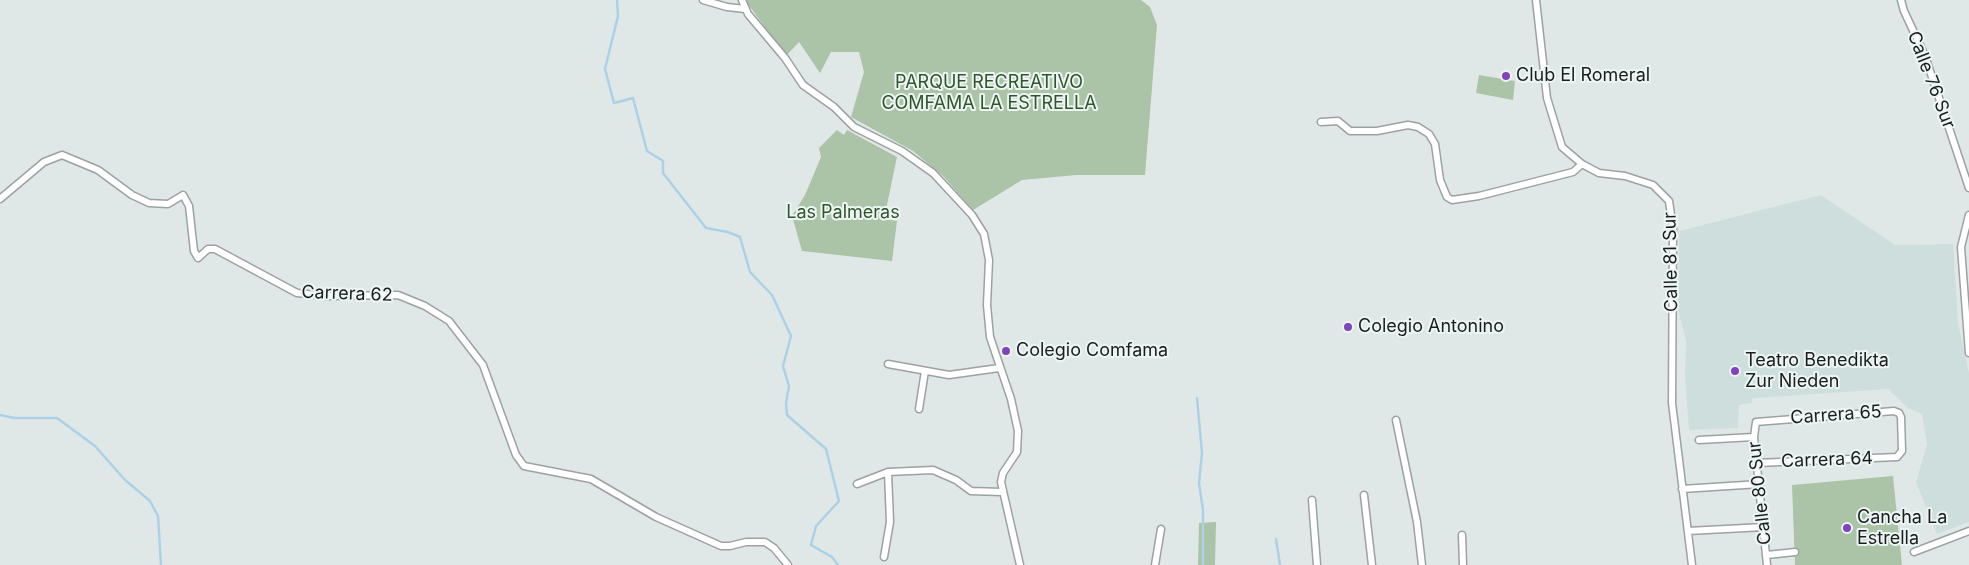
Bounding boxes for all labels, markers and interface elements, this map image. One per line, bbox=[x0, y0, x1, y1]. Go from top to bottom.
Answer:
street label: Calle 76 Sur bbox=[1903, 28, 1959, 132]
place label: Club El Romeral bbox=[1516, 65, 1650, 87]
marker: Club El Romeral bbox=[1500, 70, 1512, 82]
park label: PARQUE RECREATIVO COMFAMA LA ESTRELLA bbox=[881, 72, 1097, 115]
park label: Las Palmeras bbox=[786, 202, 900, 224]
street label: Calle 81 Sur bbox=[1659, 212, 1683, 312]
street label: Carrera 62 bbox=[301, 282, 393, 306]
place label: Colegio Antonino bbox=[1358, 316, 1504, 338]
marker: Colegio Antonino bbox=[1342, 321, 1354, 333]
place label: Colegio Comfama bbox=[1016, 340, 1168, 362]
marker: Colegio Comfama bbox=[1000, 345, 1012, 357]
place label: Teatro Benedikta Zur Nieden bbox=[1745, 350, 1889, 392]
marker: Teatro Benedikta Zur Nieden bbox=[1729, 365, 1741, 377]
street label: Carrera 65 bbox=[1790, 401, 1882, 429]
street label: Calle 80 Sur bbox=[1744, 440, 1776, 546]
street label: Carrera 64 bbox=[1781, 448, 1873, 472]
place label: Cancha La Estrella bbox=[1857, 507, 1947, 550]
marker: Cancha La Estrella bbox=[1841, 522, 1853, 534]

